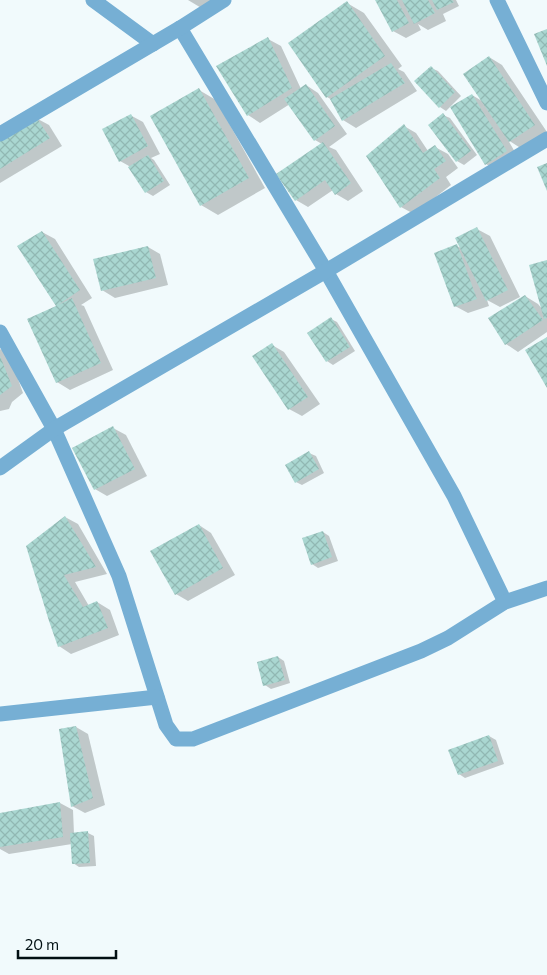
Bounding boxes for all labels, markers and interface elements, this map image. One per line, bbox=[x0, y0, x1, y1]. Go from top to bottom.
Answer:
scale bar bbox=[18, 928, 115, 960]
text: 20 m bbox=[25, 935, 59, 953]

